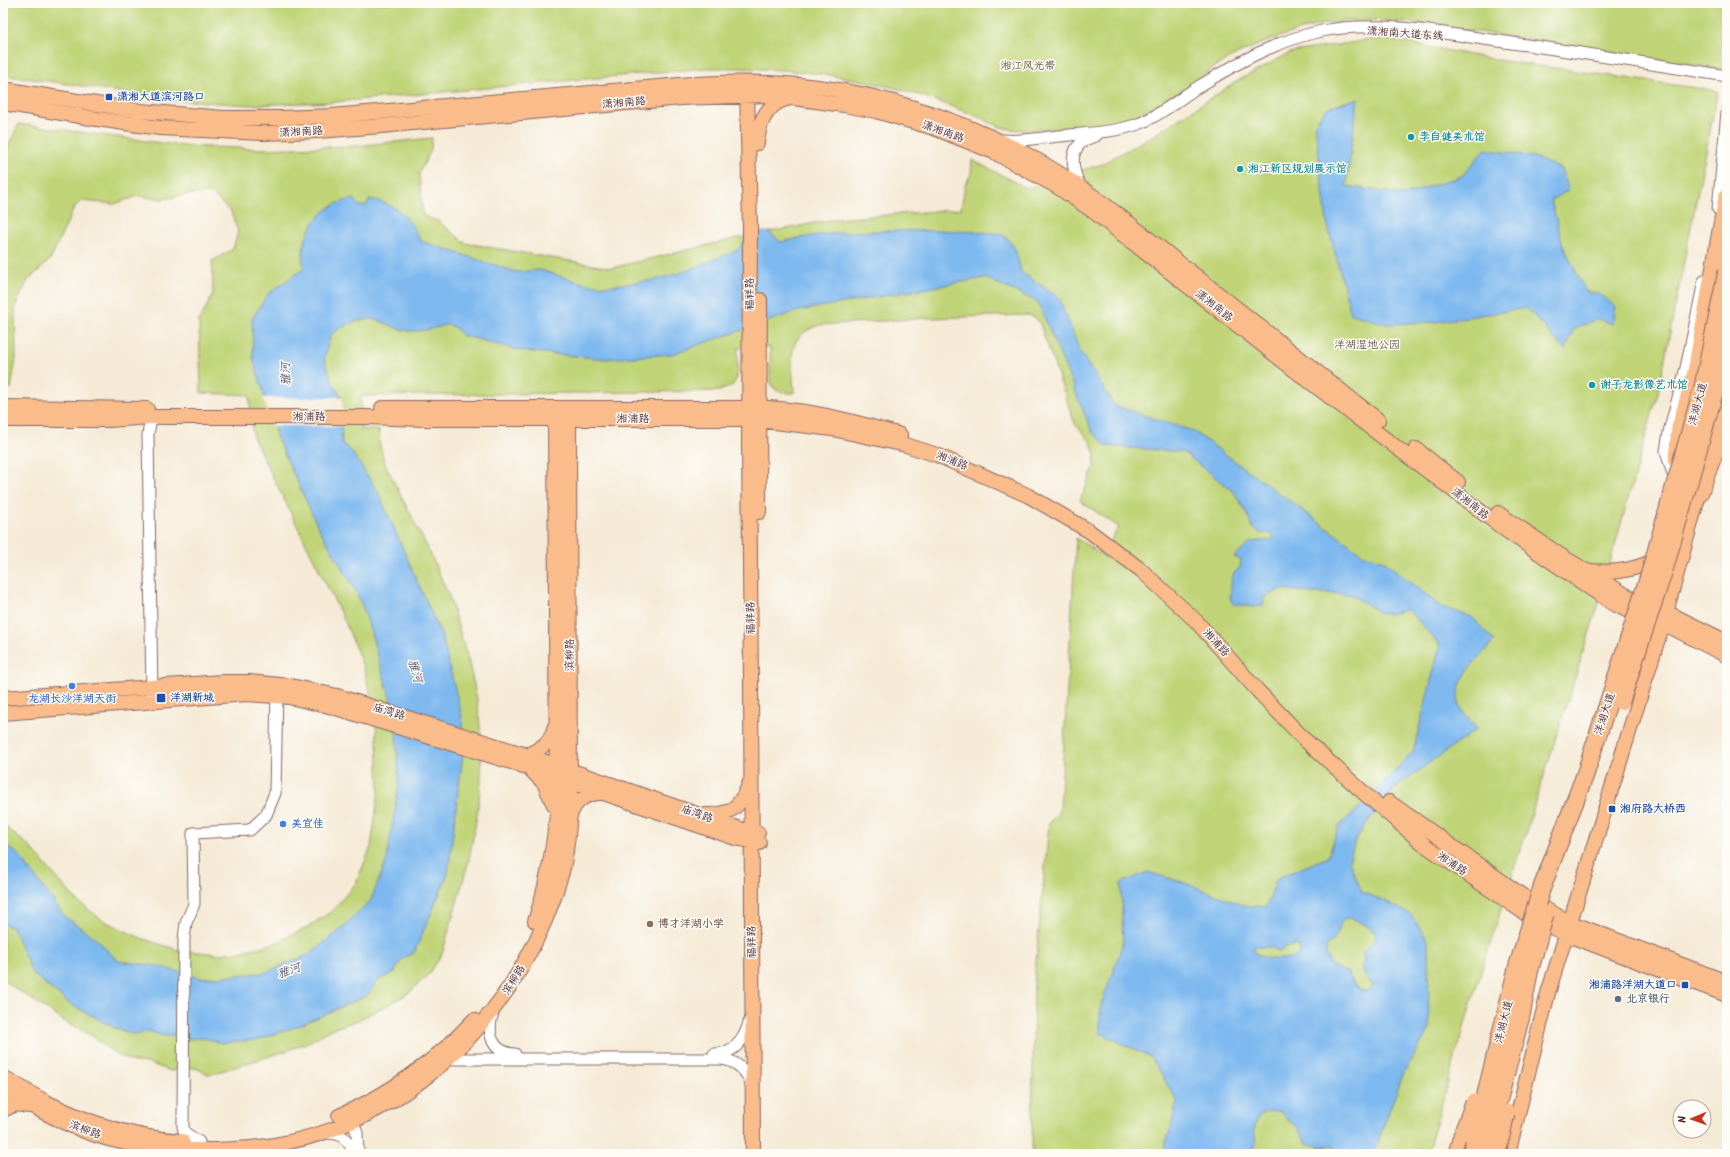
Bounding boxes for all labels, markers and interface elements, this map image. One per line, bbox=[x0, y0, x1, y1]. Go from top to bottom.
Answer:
street label: 潇湘南大道东线 bbox=[1366, 22, 1444, 46]
park label: 湘江风光带 bbox=[1001, 57, 1056, 75]
place label: 潇湘大道滨河路口 bbox=[117, 88, 205, 106]
marker: 潇湘大道滨河路口 bbox=[104, 92, 114, 102]
street label: 潇湘南路 bbox=[601, 92, 647, 114]
street label: 潇湘南路 bbox=[919, 116, 967, 148]
street label: 潇湘南路 bbox=[279, 122, 323, 142]
place label: 李自健美术馆 bbox=[1419, 128, 1485, 146]
marker: 李自健美术馆 bbox=[1406, 132, 1416, 142]
place label: 湘江新区规划展示馆 bbox=[1248, 160, 1347, 178]
marker: 湘江新区规划展示馆 bbox=[1235, 164, 1245, 174]
street label: 福祥路 bbox=[741, 278, 759, 311]
street label: 潇湘南路 bbox=[1191, 285, 1237, 327]
park label: 洋湖湿地公园 bbox=[1334, 336, 1400, 354]
water label: 雅河 bbox=[276, 360, 296, 386]
place label: 谢子龙影像艺术馆 bbox=[1600, 376, 1688, 394]
marker: 谢子龙影像艺术馆 bbox=[1587, 380, 1597, 390]
street label: 洋湖大道 bbox=[1684, 380, 1712, 428]
street label: 湘浦路 bbox=[293, 408, 326, 426]
street label: 湘浦路 bbox=[617, 410, 650, 428]
street label: 湘浦路 bbox=[933, 446, 971, 476]
street label: 潇湘南路 bbox=[1447, 483, 1493, 525]
street label: 福祥路 bbox=[742, 601, 760, 635]
street label: 湘浦路 bbox=[1198, 625, 1234, 661]
street label: 滨柳路 bbox=[561, 639, 579, 672]
water label: 雅河 bbox=[403, 657, 428, 687]
marker: 龙湖长沙洋湖天街 bbox=[67, 681, 77, 691]
place label: 洋湖新城 bbox=[170, 689, 214, 707]
place label: 龙湖长沙洋湖天街 bbox=[28, 690, 117, 708]
street label: 洋湖大道 bbox=[1590, 690, 1620, 738]
marker: 洋湖新城 bbox=[155, 692, 167, 704]
street label: 庙湾路 bbox=[371, 699, 407, 725]
street label: 庙湾路 bbox=[678, 800, 716, 828]
place label: 湘府路大桥西 bbox=[1620, 800, 1686, 818]
marker: 湘府路大桥西 bbox=[1607, 804, 1617, 814]
place label: 美宜佳 bbox=[291, 815, 324, 833]
marker: 美宜佳 bbox=[278, 819, 288, 829]
street label: 湘浦路 bbox=[1433, 847, 1471, 881]
place label: 博才洋湖小学 bbox=[658, 915, 724, 933]
marker: 博才洋湖小学 bbox=[645, 919, 655, 929]
street label: 福祥路 bbox=[743, 925, 761, 959]
water label: 雅河 bbox=[274, 957, 305, 984]
street label: 滨柳路 bbox=[498, 961, 530, 999]
place label: 湘浦路洋湖大道口 bbox=[1589, 976, 1677, 994]
marker: 湘浦路洋湖大道口 bbox=[1680, 980, 1690, 990]
place label: 北京银行 bbox=[1626, 990, 1670, 1008]
marker: 北京银行 bbox=[1613, 994, 1623, 1004]
street label: 洋湖大道 bbox=[1490, 998, 1518, 1046]
north arrow bbox=[1672, 1099, 1712, 1139]
text: N bbox=[1674, 1115, 1692, 1123]
street label: 滨柳路 bbox=[66, 1116, 104, 1144]

